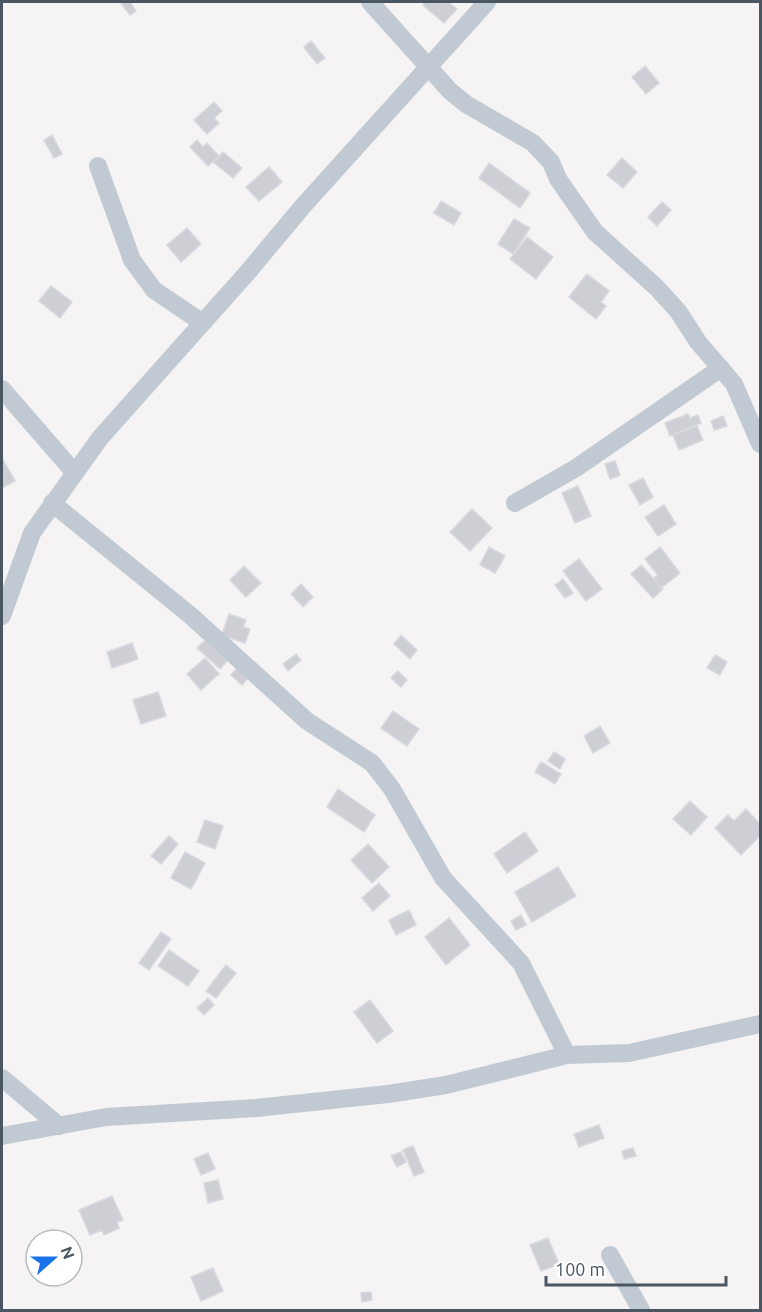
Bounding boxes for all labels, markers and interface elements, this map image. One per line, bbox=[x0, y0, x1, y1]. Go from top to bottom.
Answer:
north arrow bbox=[24, 1228, 84, 1288]
text: N bbox=[57, 1244, 79, 1261]
scale bar bbox=[546, 1249, 726, 1287]
text: 100 m bbox=[555, 1259, 605, 1279]

